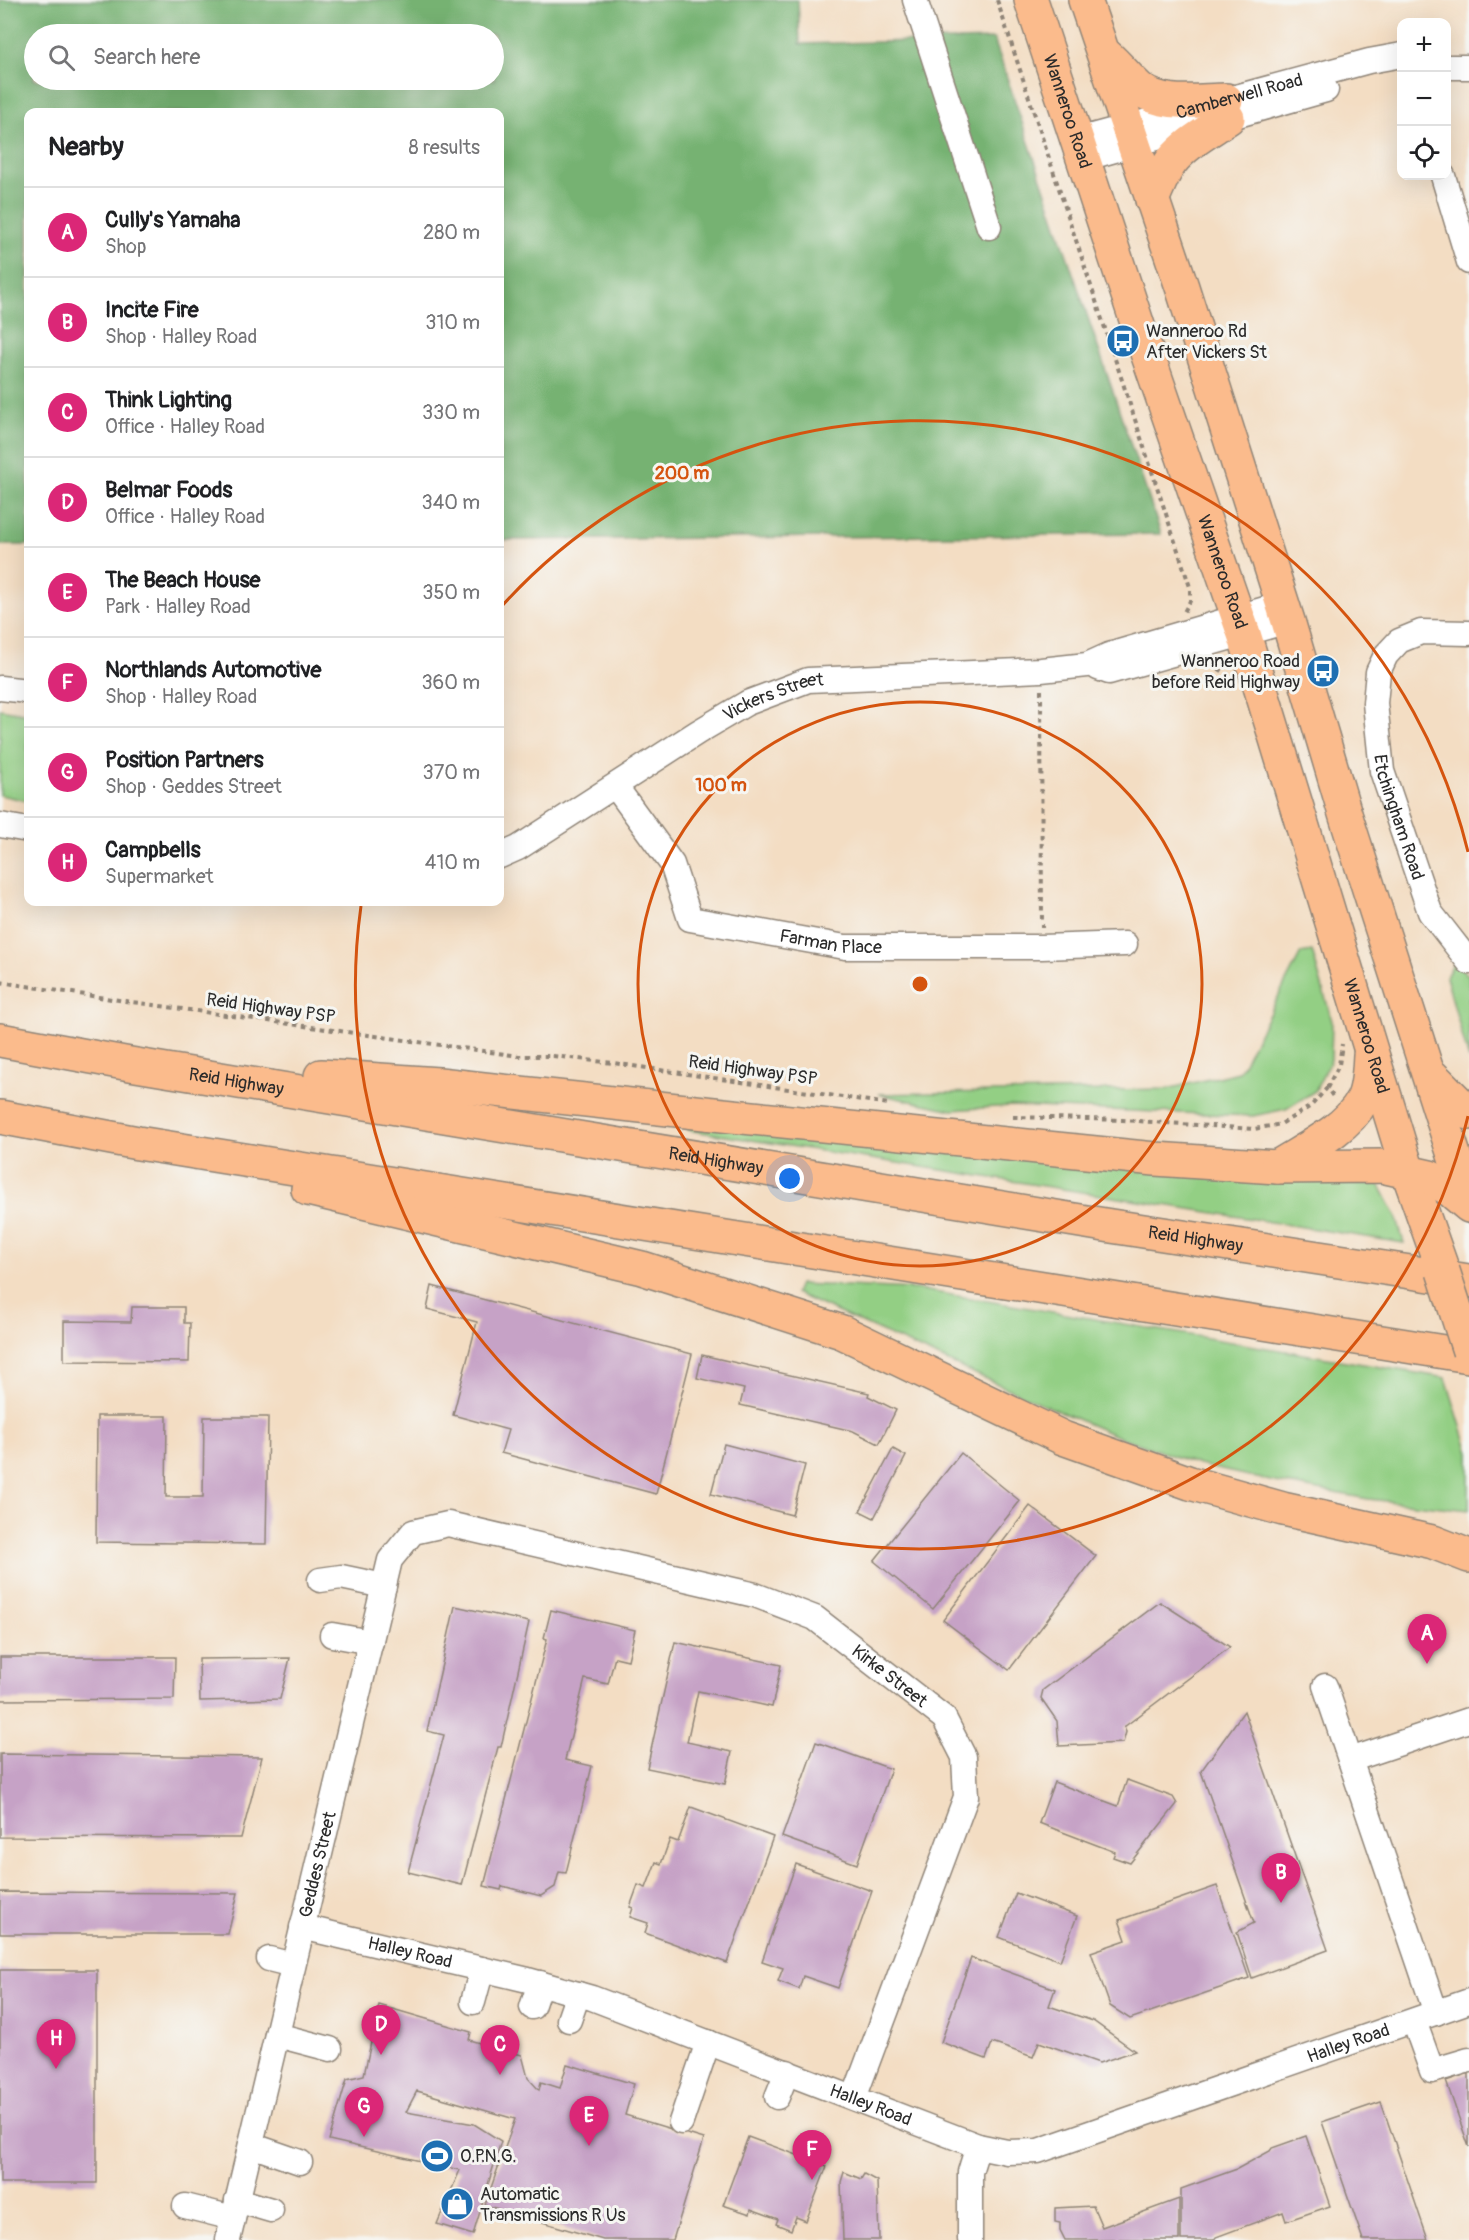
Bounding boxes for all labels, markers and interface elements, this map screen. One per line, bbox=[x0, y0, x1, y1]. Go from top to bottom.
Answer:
map controls bbox=[1397, 18, 1451, 180]
button: + bbox=[1397, 18, 1451, 72]
search box bbox=[24, 24, 504, 90]
icon: search bbox=[45, 41, 78, 74]
text: Search here bbox=[93, 43, 200, 71]
street label: Wanneroo Road bbox=[1038, 51, 1097, 171]
street label: Camberwell Road bbox=[1173, 68, 1305, 125]
button: − bbox=[1397, 72, 1451, 126]
button: locate bbox=[1397, 126, 1451, 180]
text: Nearby bbox=[48, 131, 124, 163]
text: 8 results bbox=[409, 135, 480, 160]
text: Cully's Yamaha bbox=[105, 206, 240, 234]
text: A bbox=[61, 220, 74, 245]
text: 280 m bbox=[423, 220, 480, 245]
text: Shop bbox=[105, 234, 146, 259]
text: Incite Fire bbox=[105, 296, 199, 324]
text: B bbox=[62, 310, 73, 335]
text: 310 m bbox=[425, 310, 480, 335]
place label: Wanneroo Rd After Vickers St bbox=[1146, 320, 1268, 364]
bus stop icon: Wanneroo Rd After Vickers St bbox=[1105, 323, 1141, 359]
text: Shop · Halley Road bbox=[105, 324, 257, 349]
text: Think Lighting bbox=[105, 386, 232, 414]
text: C bbox=[61, 400, 74, 425]
text: 330 m bbox=[422, 400, 480, 425]
text: Office · Halley Road bbox=[105, 414, 265, 439]
text: 200 m bbox=[655, 462, 709, 485]
text: Belmar Foods bbox=[105, 476, 232, 504]
text: D bbox=[61, 490, 74, 515]
text: 340 m bbox=[421, 490, 480, 515]
text: Office · Halley Road bbox=[105, 504, 265, 529]
street label: Wanneroo Road bbox=[1192, 512, 1252, 632]
text: The Beach House bbox=[105, 566, 260, 594]
text: E bbox=[62, 580, 73, 605]
text: 350 m bbox=[422, 580, 480, 605]
text: Park · Halley Road bbox=[105, 594, 251, 619]
place label: Wanneroo Road before Reid Highway bbox=[1152, 650, 1300, 694]
bus stop icon: Wanneroo Road before Reid Highway bbox=[1305, 653, 1341, 689]
text: Northlands Automotive bbox=[105, 656, 321, 684]
street label: Vickers Street bbox=[719, 668, 825, 727]
text: F bbox=[61, 670, 74, 695]
text: 360 m bbox=[421, 670, 480, 695]
text: Shop · Halley Road bbox=[105, 684, 257, 709]
text: Position Partners bbox=[105, 746, 264, 774]
street label: Etchingham Road bbox=[1368, 753, 1429, 883]
text: G bbox=[61, 760, 74, 785]
text: 370 m bbox=[423, 760, 480, 785]
text: Shop · Geddes Street bbox=[105, 774, 282, 799]
text: 100 m bbox=[695, 774, 747, 797]
text: Campbells bbox=[105, 836, 201, 864]
text: H bbox=[61, 850, 74, 875]
text: 410 m bbox=[425, 850, 480, 875]
text: Supermarket bbox=[105, 864, 214, 889]
street label: Farman Place bbox=[778, 924, 882, 959]
centre of rings bbox=[910, 974, 930, 994]
street label: Wanneroo Road bbox=[1338, 976, 1394, 1096]
street label: Reid Highway PSP bbox=[205, 988, 337, 1029]
street label: Reid Highway PSP bbox=[687, 1050, 819, 1091]
street label: Reid Highway bbox=[187, 1063, 286, 1101]
street label: Reid Highway bbox=[667, 1142, 765, 1180]
your location bbox=[775, 1164, 804, 1193]
street label: Reid Highway bbox=[1146, 1221, 1245, 1258]
pin: A bbox=[1408, 1614, 1446, 1664]
street label: Kirke Street bbox=[847, 1640, 932, 1713]
street label: Geddes Street bbox=[294, 1809, 342, 1920]
pin: B bbox=[1262, 1854, 1300, 1903]
street label: Halley Road bbox=[365, 1932, 455, 1974]
pin: D bbox=[362, 2006, 400, 2055]
street label: Halley Road bbox=[1304, 2019, 1393, 2069]
pin: H bbox=[36, 2020, 76, 2069]
pin: C bbox=[480, 2026, 520, 2075]
street label: Halley Road bbox=[826, 2079, 915, 2131]
pin: G bbox=[344, 2088, 384, 2137]
pin: E bbox=[570, 2096, 608, 2146]
pin: F bbox=[792, 2130, 832, 2180]
sports icon: O.P.N.G. bbox=[419, 2138, 455, 2174]
place label: O.P.N.G. bbox=[460, 2145, 517, 2168]
place label: Automatic Transmissions R Us bbox=[480, 2183, 626, 2227]
shop icon: Automatic Transmissions R Us bbox=[439, 2186, 475, 2222]

